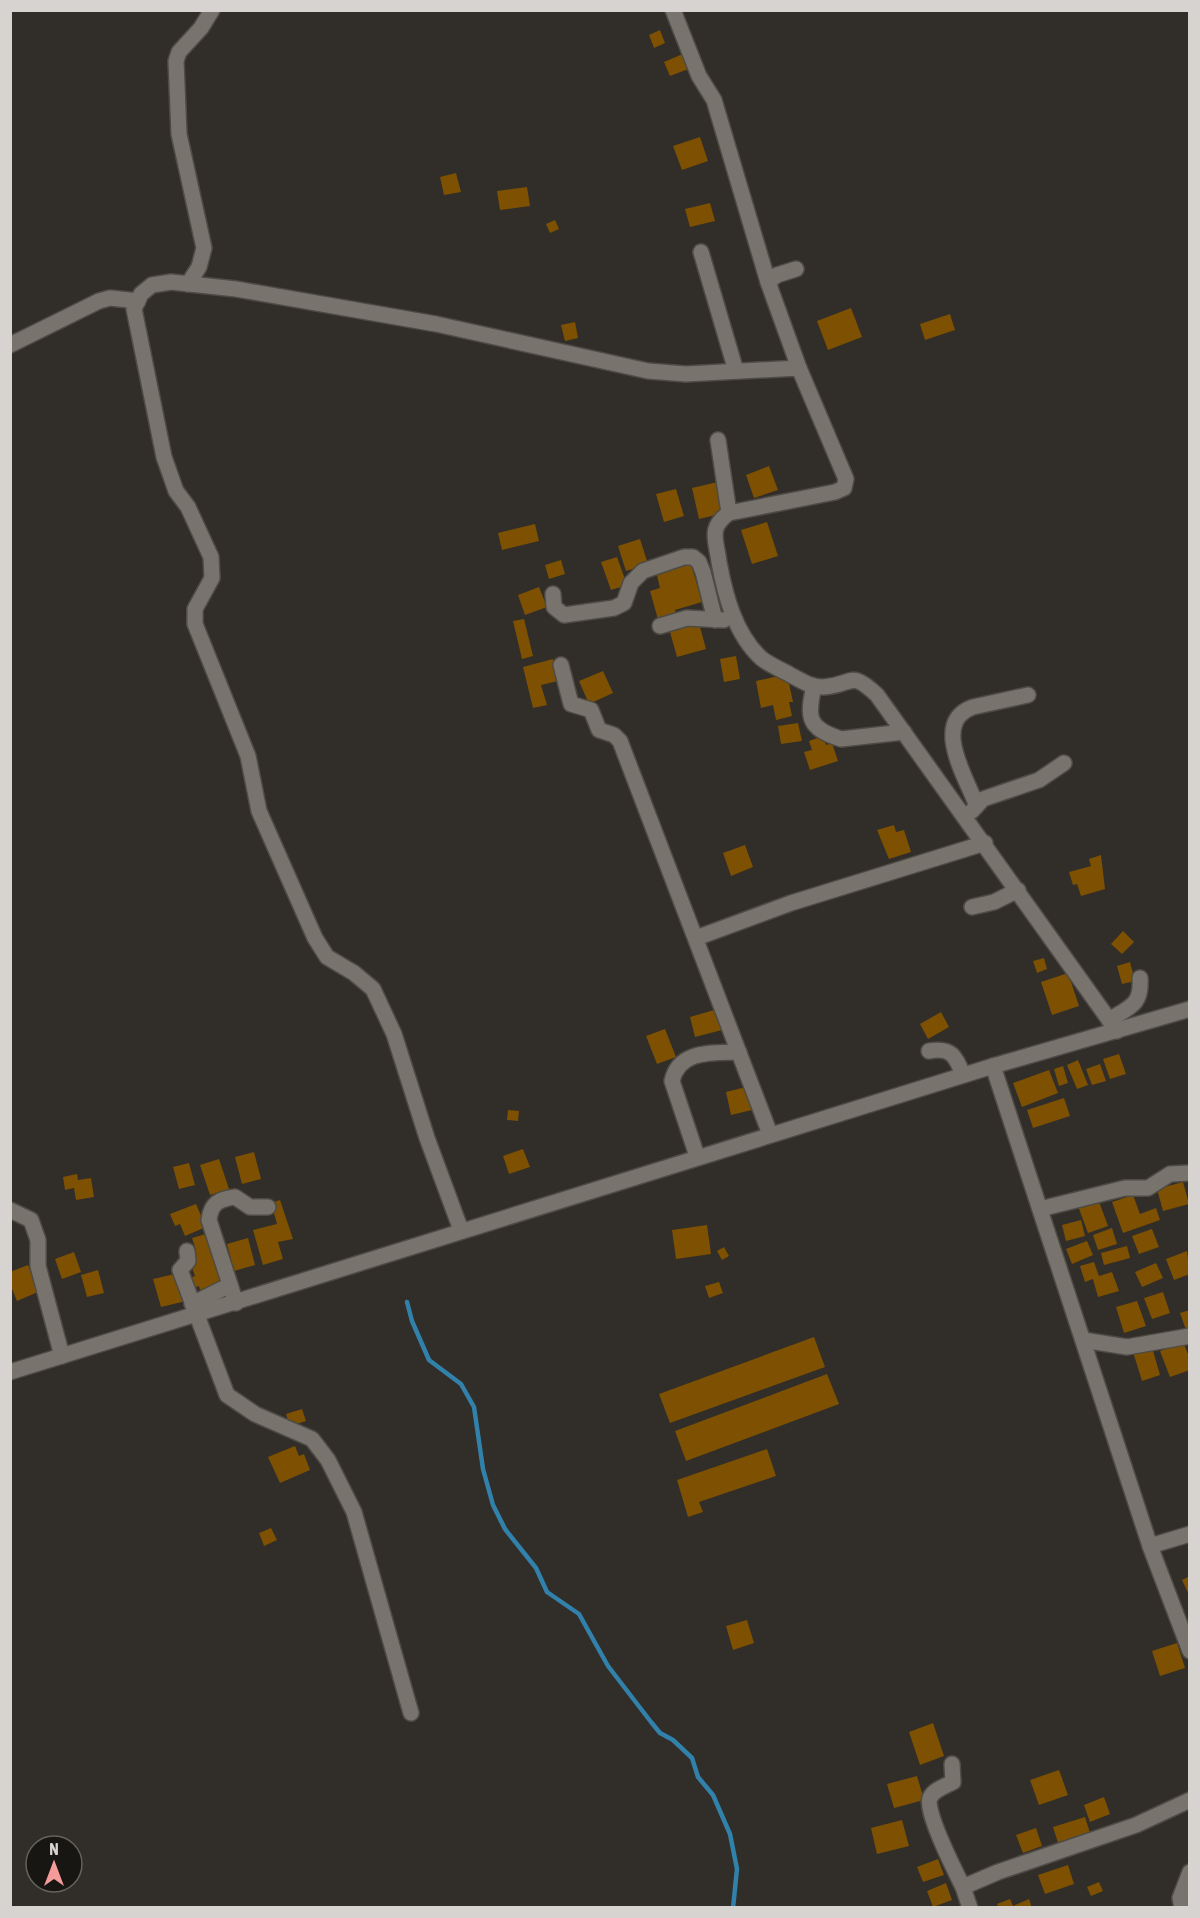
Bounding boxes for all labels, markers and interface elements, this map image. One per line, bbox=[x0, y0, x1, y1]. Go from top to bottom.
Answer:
north arrow bbox=[24, 1834, 84, 1894]
text: N bbox=[49, 1840, 59, 1858]

